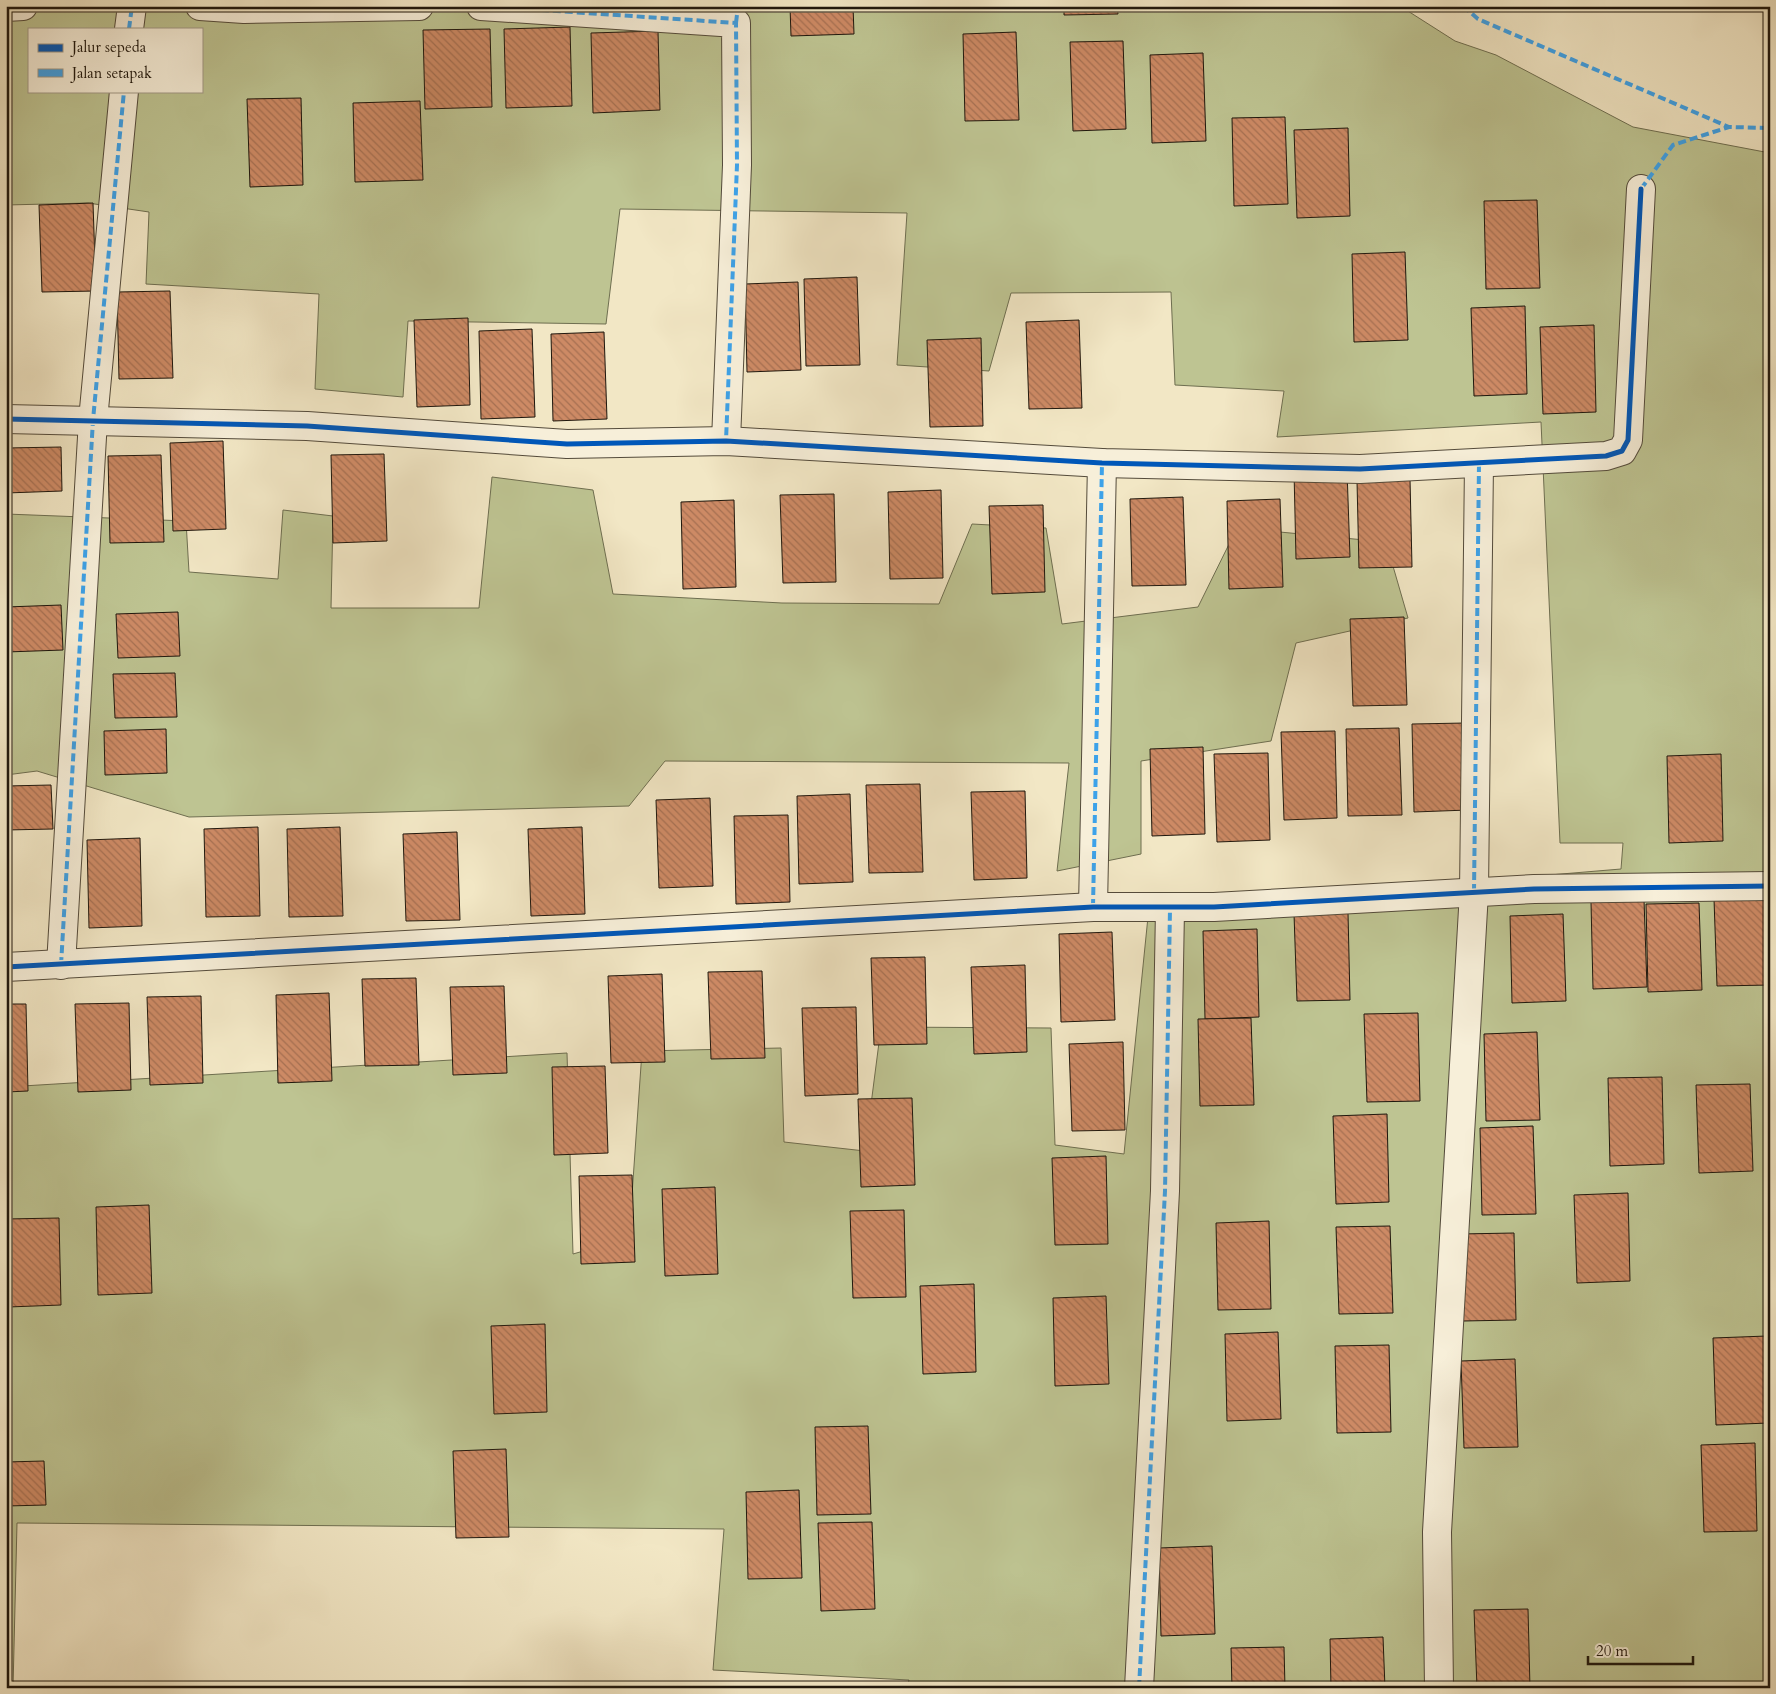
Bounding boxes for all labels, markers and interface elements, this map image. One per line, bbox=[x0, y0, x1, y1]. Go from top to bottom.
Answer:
legend bbox=[28, 28, 202, 92]
text: Jalur sepeda bbox=[70, 37, 147, 57]
text: Jalan setapak bbox=[70, 63, 152, 83]
scale bar bbox=[1588, 1634, 1694, 1666]
text: 20 m bbox=[1596, 1641, 1628, 1661]

